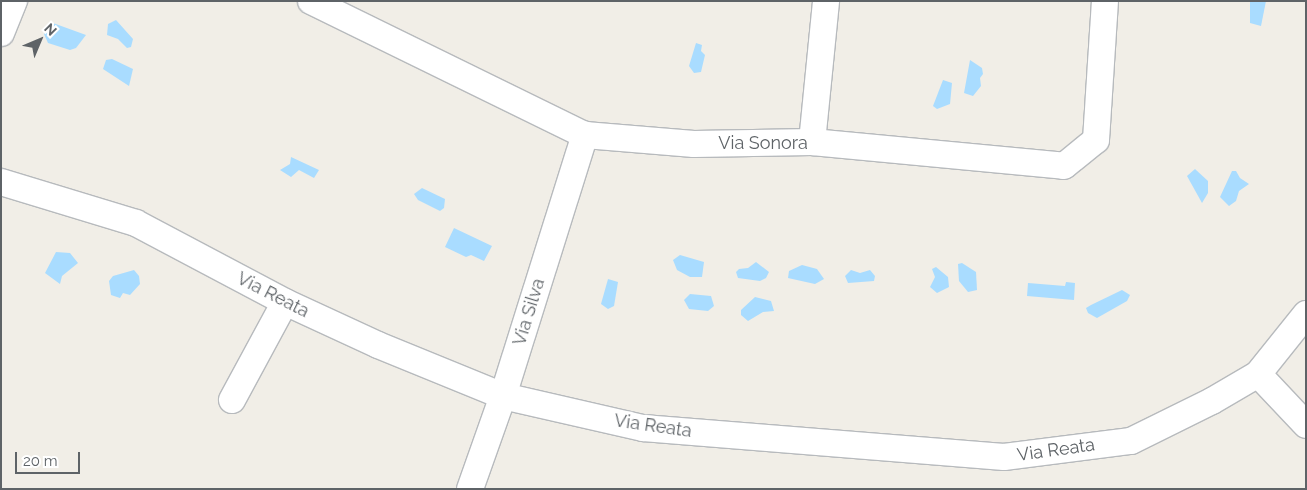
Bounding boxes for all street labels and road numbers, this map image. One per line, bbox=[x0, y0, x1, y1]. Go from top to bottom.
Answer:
street label: Via Sonora bbox=[718, 132, 808, 154]
street label: Via Reata bbox=[233, 268, 313, 322]
street label: Via Silva bbox=[509, 276, 549, 348]
street label: Via Reata bbox=[613, 410, 693, 442]
street label: Via Reata bbox=[1016, 434, 1096, 466]

